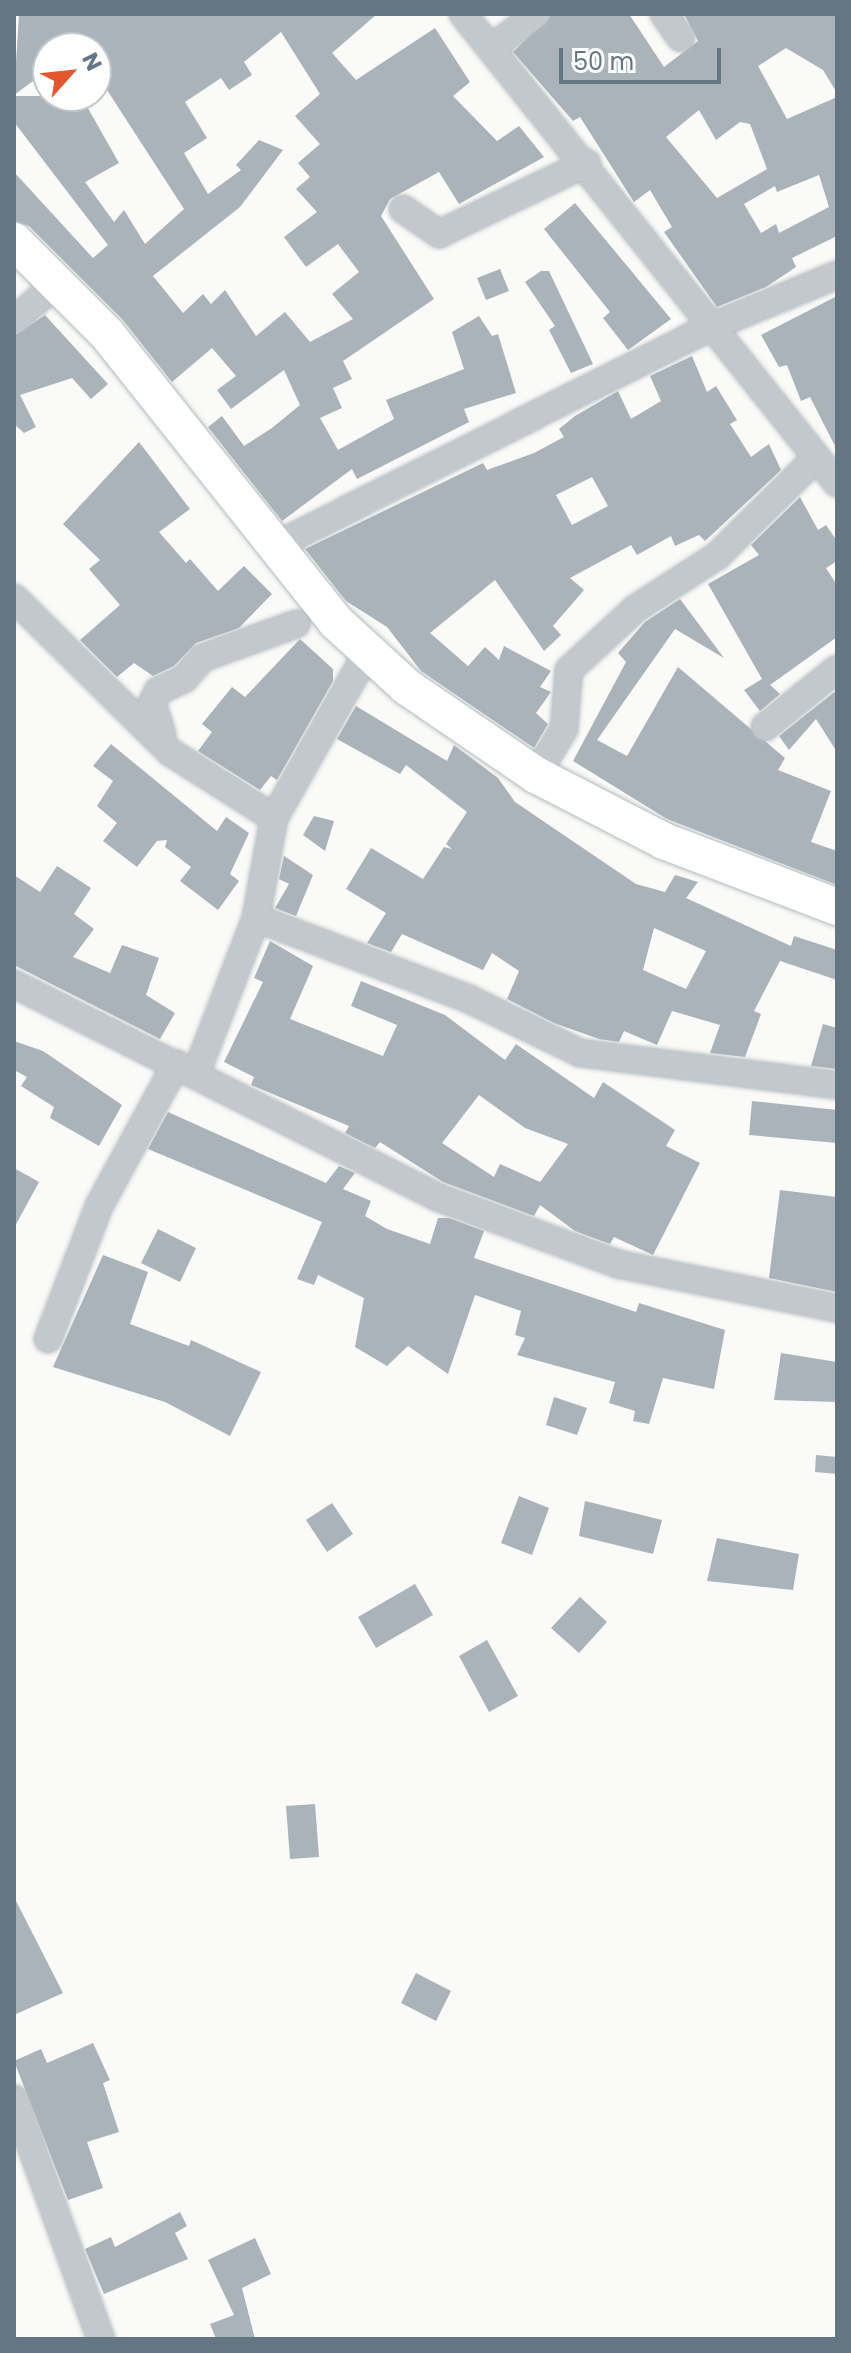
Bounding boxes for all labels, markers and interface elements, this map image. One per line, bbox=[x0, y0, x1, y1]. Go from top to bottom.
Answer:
north arrow bbox=[32, 32, 112, 112]
scale bar bbox=[563, 32, 725, 82]
text: 50 m bbox=[573, 45, 634, 78]
text: N bbox=[74, 47, 110, 76]

